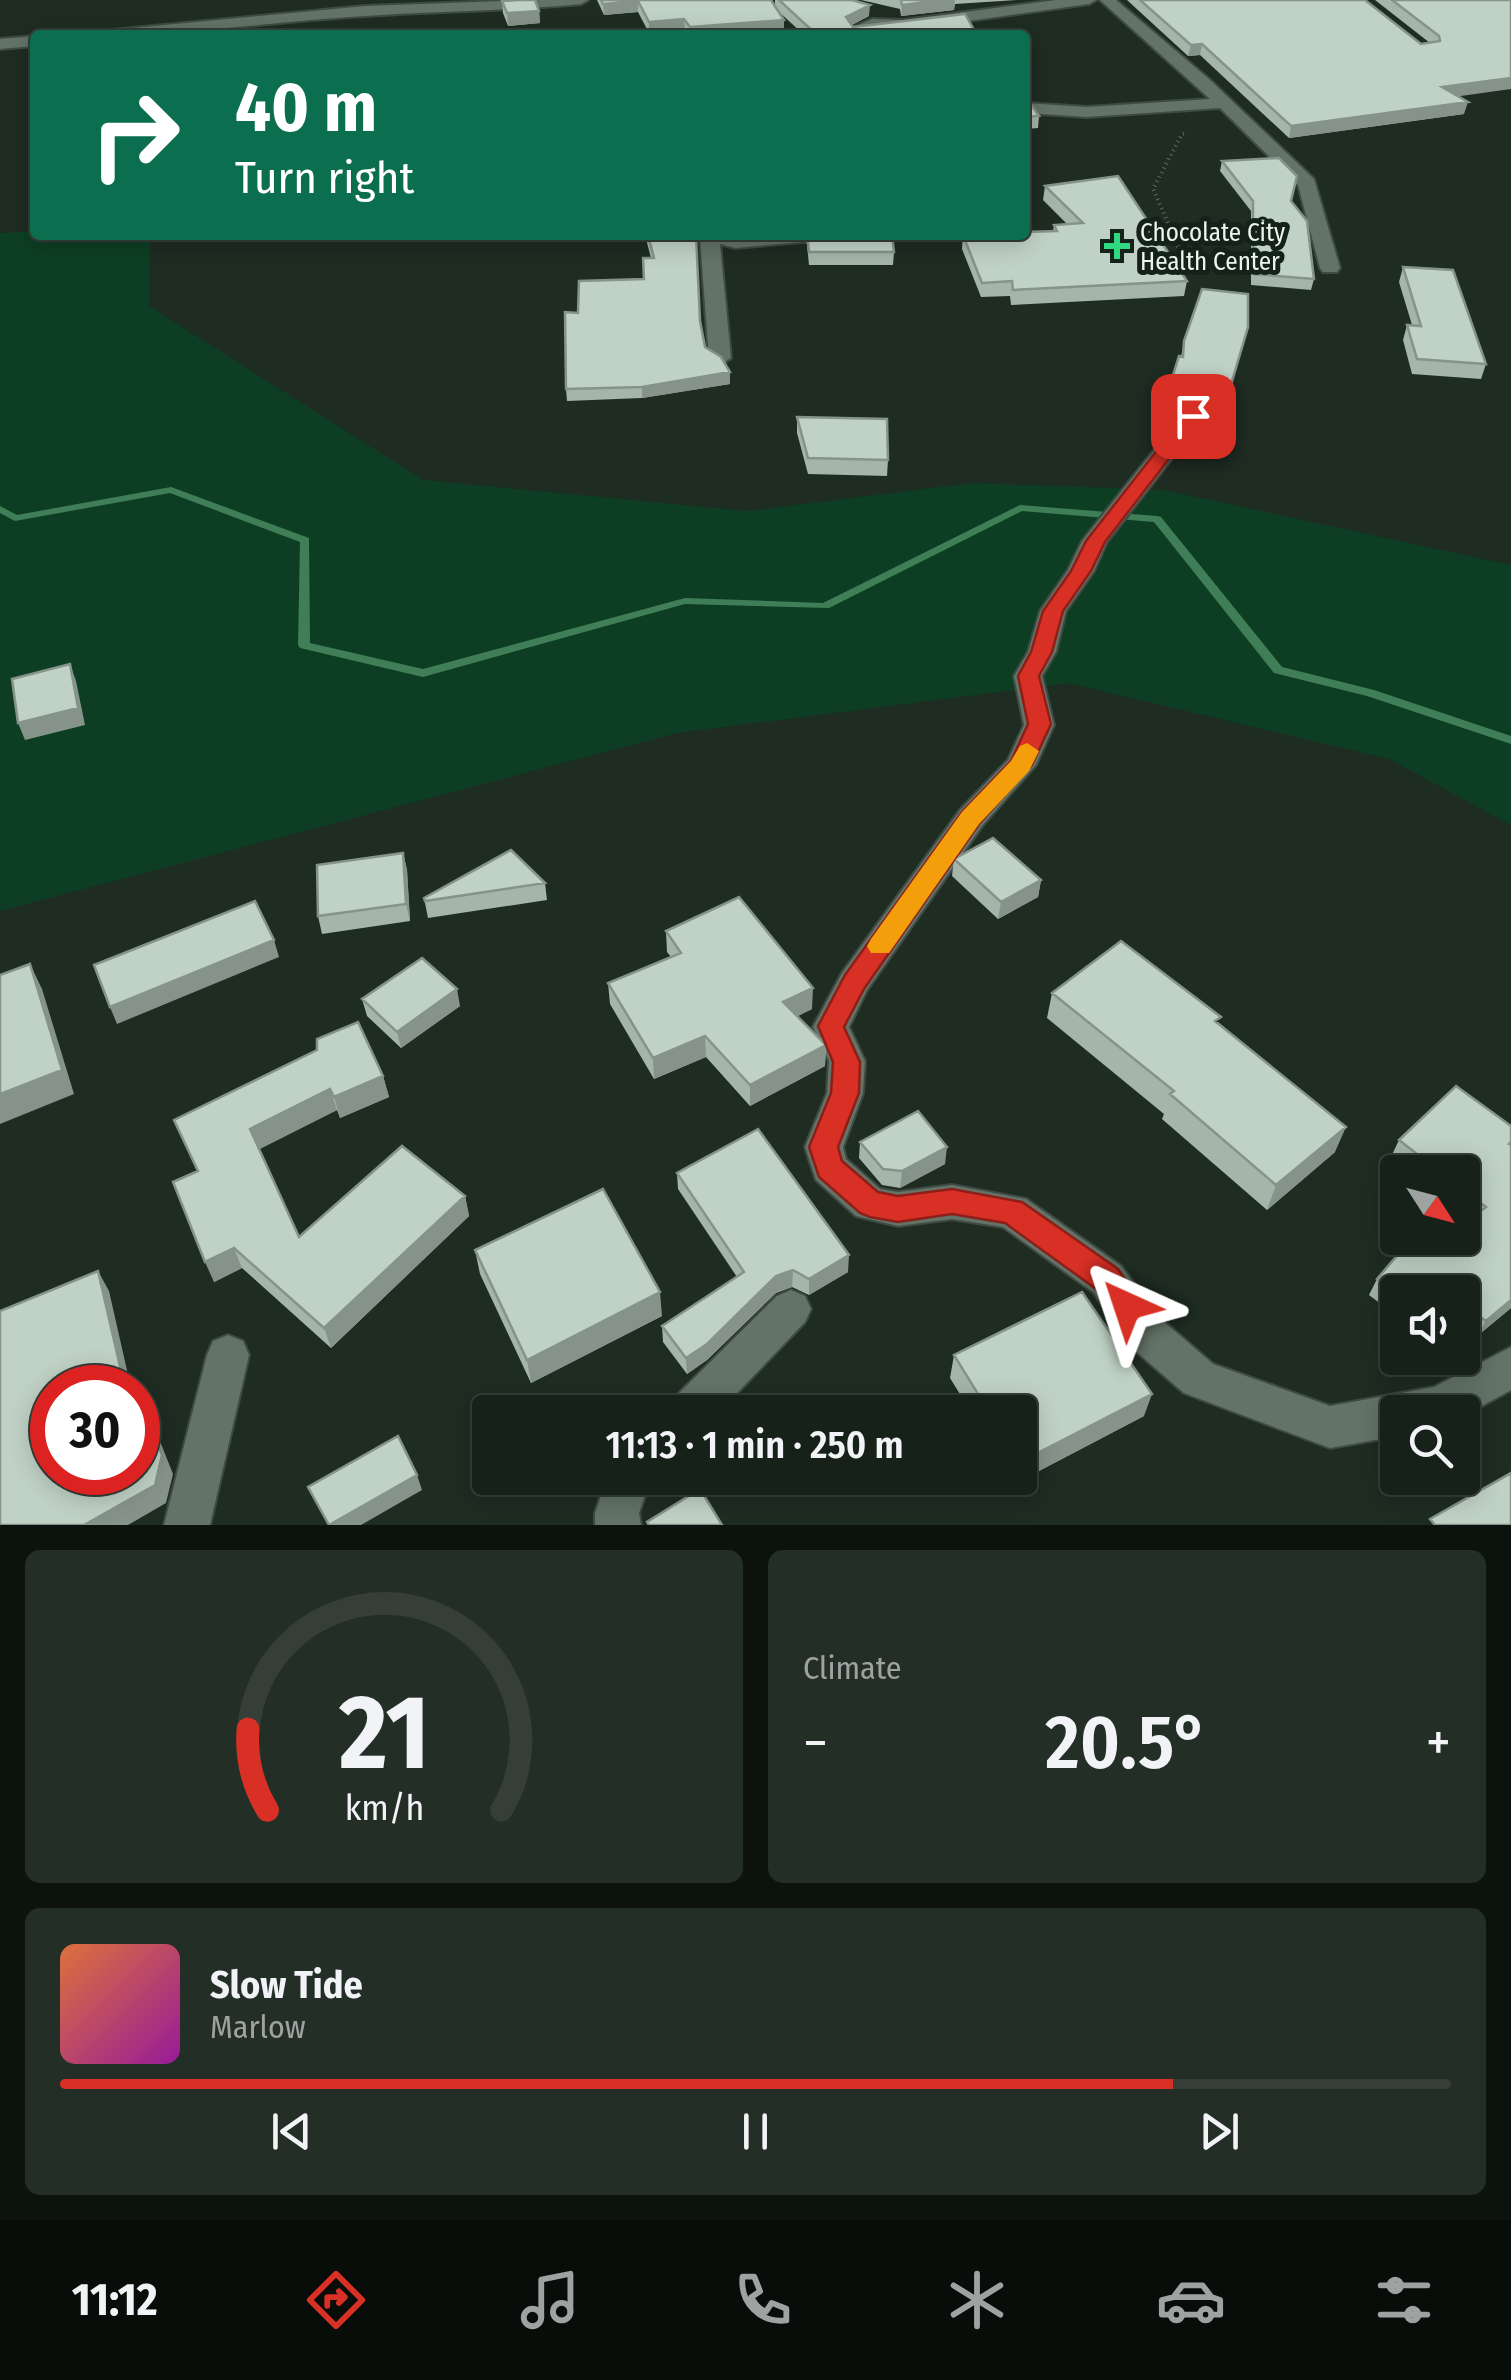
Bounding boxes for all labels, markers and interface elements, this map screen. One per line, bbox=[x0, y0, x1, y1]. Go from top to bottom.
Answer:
text: 40 m bbox=[235, 66, 377, 150]
icon: right bbox=[70, 70, 200, 200]
text: Turn right bbox=[235, 151, 414, 205]
place label: Chocolate City Health Center bbox=[1140, 218, 1285, 277]
marker: Chocolate City Health Center bbox=[1104, 233, 1130, 259]
pin bbox=[1151, 374, 1236, 459]
icon: arrive bbox=[1166, 389, 1221, 444]
north arrow bbox=[1380, 1155, 1480, 1255]
map controls bbox=[1380, 1155, 1480, 1495]
position arrow bbox=[1075, 1254, 1179, 1358]
button: sound bbox=[1380, 1275, 1480, 1375]
speed limit sign: 30 bbox=[30, 1365, 160, 1495]
button: search bbox=[1380, 1395, 1480, 1495]
text: 11:13 · 1 min · 250 m bbox=[605, 1422, 904, 1468]
text: Climate bbox=[803, 1649, 902, 1687]
text: 21 bbox=[338, 1671, 429, 1796]
text: 20.5° bbox=[1045, 1698, 1209, 1788]
text: − bbox=[803, 1710, 828, 1776]
text: + bbox=[1426, 1710, 1451, 1776]
text: km/h bbox=[344, 1787, 424, 1829]
text: Slow Tide bbox=[210, 1962, 363, 2008]
text: Marlow bbox=[210, 2008, 306, 2046]
icon: previous bbox=[264, 2104, 319, 2159]
icon: pause bbox=[728, 2104, 783, 2159]
icon: next bbox=[1192, 2104, 1247, 2159]
icon: directions bbox=[301, 2265, 371, 2335]
icon: music bbox=[515, 2265, 585, 2335]
icon: phone bbox=[728, 2265, 798, 2335]
icon: climate bbox=[942, 2265, 1012, 2335]
icon: car bbox=[1156, 2265, 1226, 2335]
icon: filters bbox=[1369, 2265, 1439, 2335]
text: 11:12 bbox=[72, 2273, 158, 2327]

